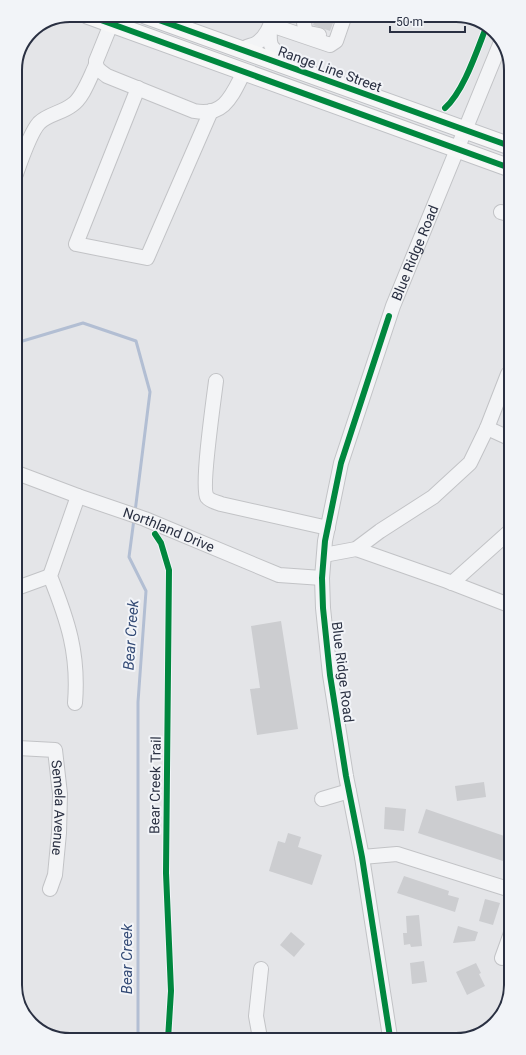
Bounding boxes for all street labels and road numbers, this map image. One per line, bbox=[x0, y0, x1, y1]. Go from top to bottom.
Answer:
street label: Range Line Street bbox=[276, 43, 384, 95]
street label: Blue Ridge Road bbox=[388, 203, 441, 303]
street label: Northland Drive bbox=[121, 504, 217, 555]
street label: Blue Ridge Road bbox=[329, 621, 357, 723]
street label: Bear Creek Trail bbox=[146, 736, 164, 834]
street label: Semela Avenue bbox=[48, 759, 68, 856]

